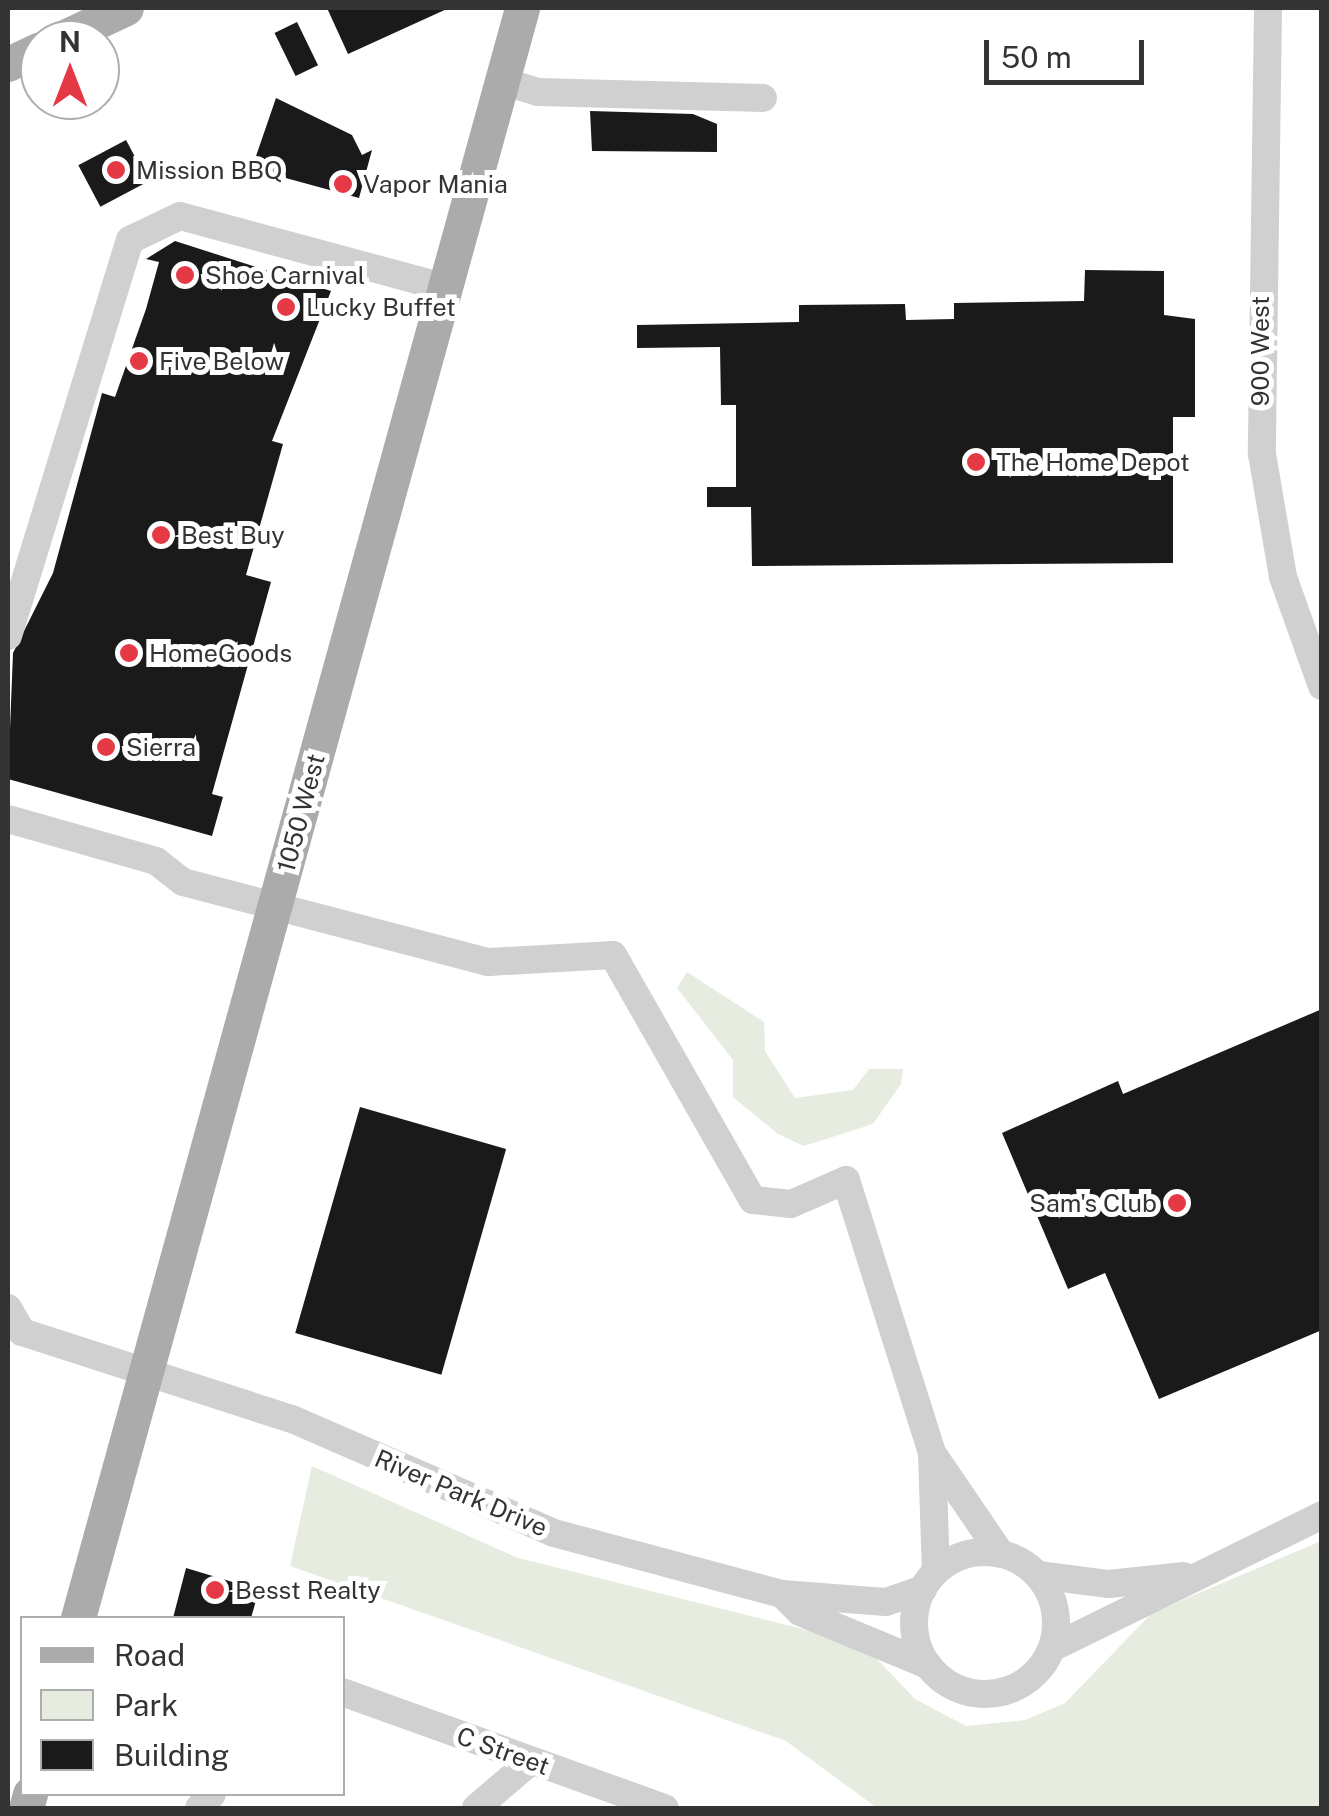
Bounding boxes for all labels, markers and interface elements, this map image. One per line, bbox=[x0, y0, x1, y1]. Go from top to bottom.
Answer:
north arrow bbox=[20, 20, 120, 120]
scale bar bbox=[989, 20, 1149, 82]
text: N bbox=[59, 25, 81, 58]
text: 50 m bbox=[1001, 39, 1072, 75]
place label: Mission BBQ bbox=[136, 155, 283, 185]
marker: Mission BBQ bbox=[105, 159, 127, 181]
place label: Vapor Mania bbox=[363, 169, 508, 199]
marker: Vapor Mania bbox=[332, 173, 354, 195]
place label: Shoe Carnival bbox=[205, 260, 366, 290]
marker: Shoe Carnival bbox=[174, 264, 196, 286]
place label: Lucky Buffet bbox=[306, 292, 456, 322]
marker: Lucky Buffet bbox=[275, 296, 297, 318]
street label: 900 West bbox=[1245, 296, 1275, 406]
place label: Five Below bbox=[159, 346, 284, 376]
marker: Five Below bbox=[128, 350, 150, 372]
place label: The Home Depot bbox=[996, 447, 1190, 477]
marker: The Home Depot bbox=[965, 451, 987, 473]
place label: Best Buy bbox=[181, 520, 285, 550]
marker: Best Buy bbox=[150, 524, 172, 546]
place label: HomeGoods bbox=[149, 638, 292, 668]
marker: HomeGoods bbox=[118, 642, 140, 664]
place label: Sierra bbox=[126, 732, 196, 762]
marker: Sierra bbox=[95, 736, 117, 758]
street label: 1050 West bbox=[271, 750, 331, 876]
place label: Sam's Club bbox=[1029, 1188, 1157, 1218]
marker: Sam's Club bbox=[1166, 1192, 1188, 1214]
street label: River Park Drive bbox=[370, 1443, 552, 1543]
place label: Besst Realty bbox=[235, 1575, 381, 1605]
marker: Besst Realty bbox=[204, 1579, 226, 1601]
legend bbox=[20, 1616, 345, 1796]
text: Road bbox=[114, 1637, 185, 1673]
text: Park bbox=[114, 1687, 178, 1723]
street label: C Street bbox=[453, 1720, 553, 1782]
text: Building bbox=[114, 1737, 229, 1773]

